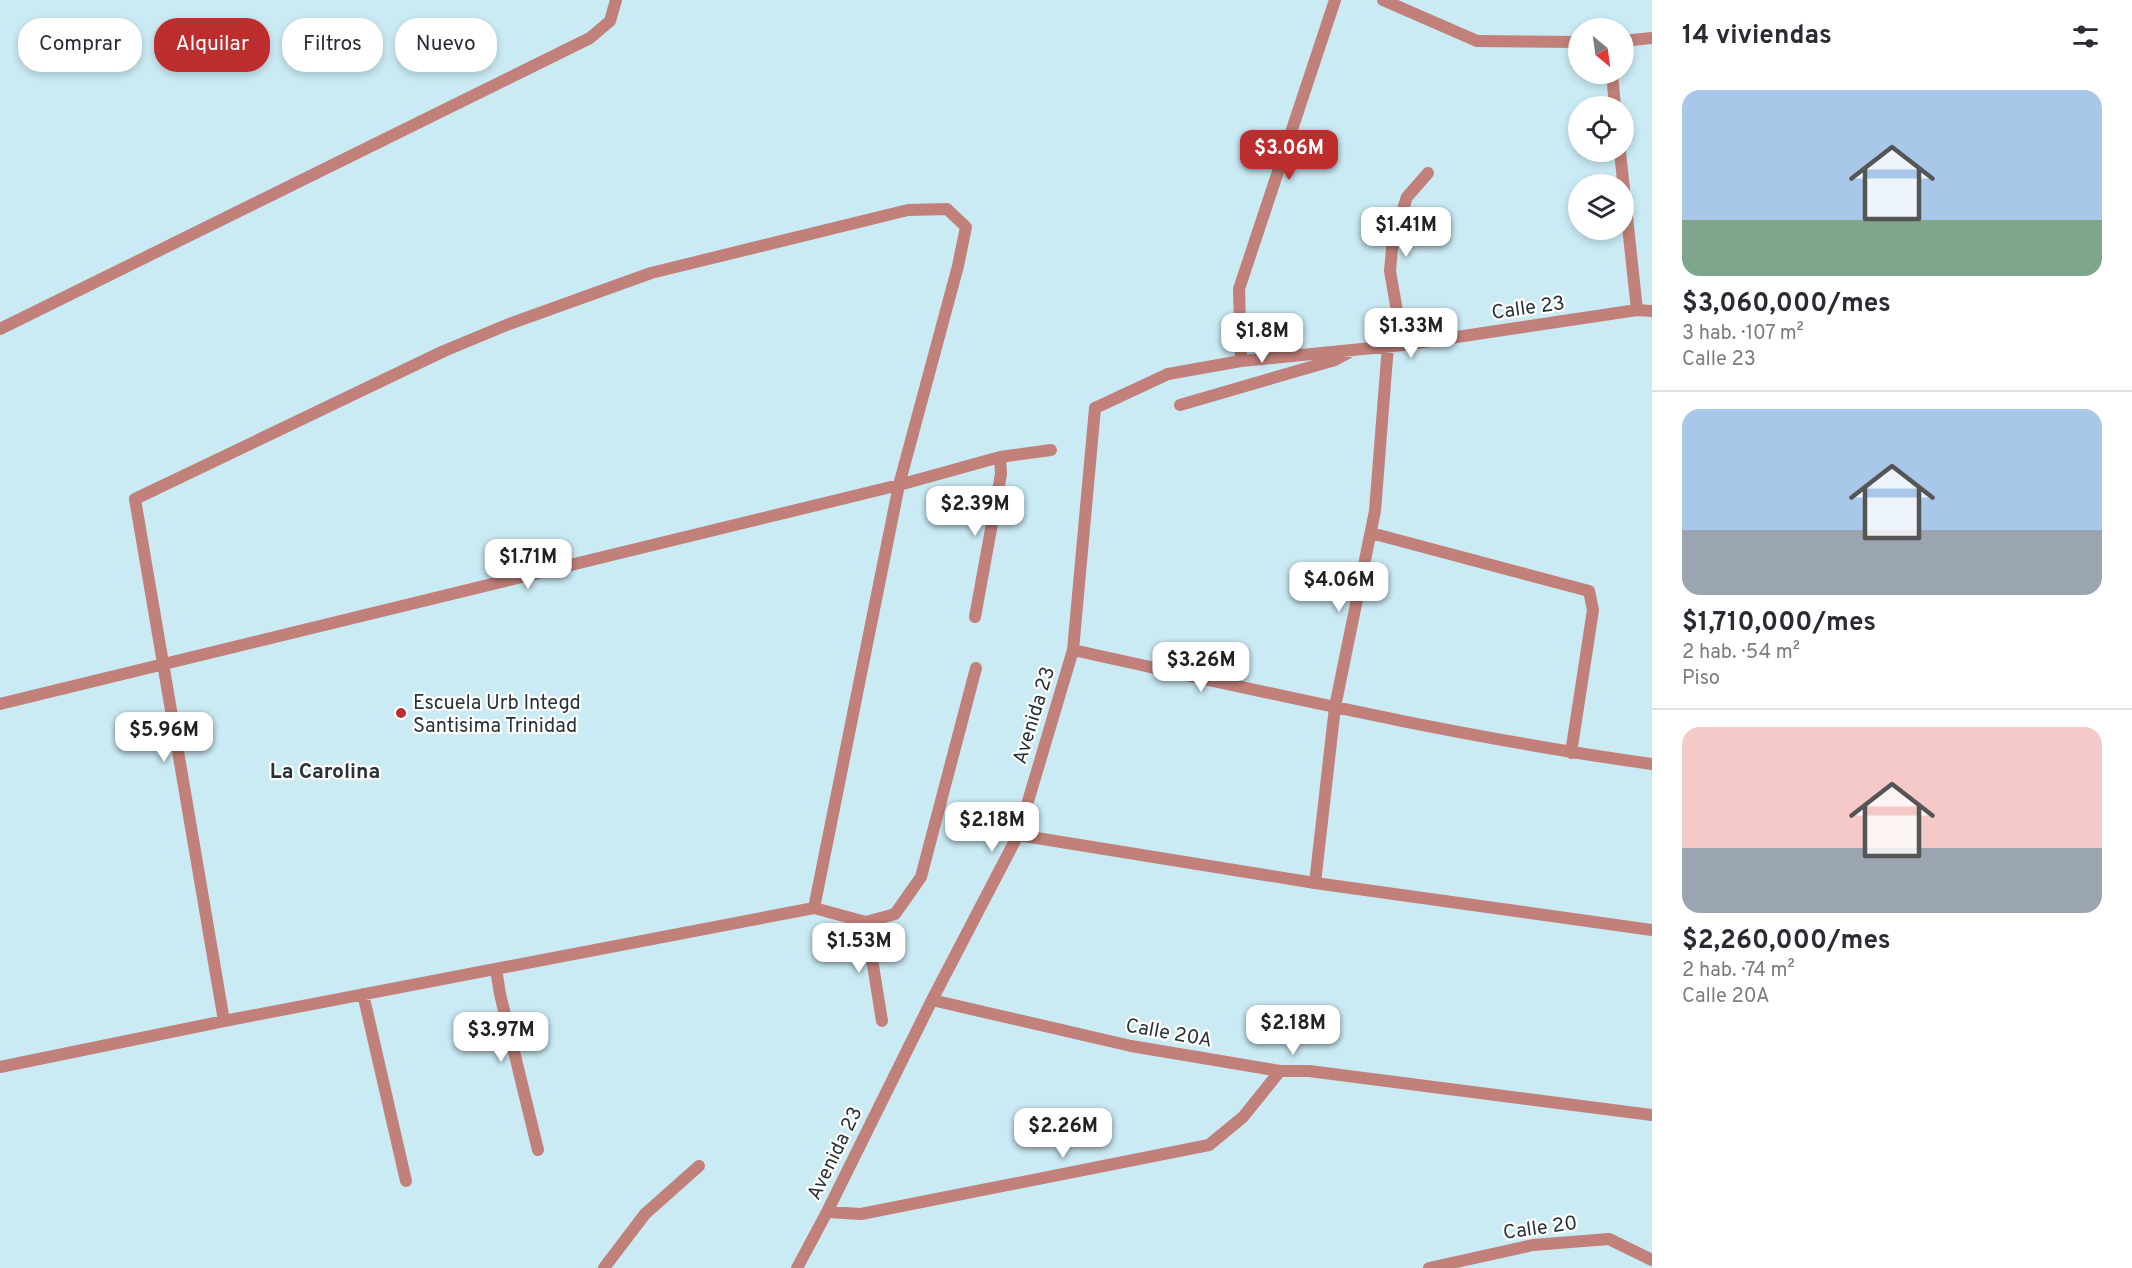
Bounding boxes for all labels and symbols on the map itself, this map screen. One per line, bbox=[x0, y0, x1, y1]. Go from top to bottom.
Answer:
north arrow bbox=[1568, 18, 1634, 84]
pin: $3.06M bbox=[1240, 130, 1338, 181]
pin: $1.41M bbox=[1357, 207, 1455, 258]
street label: Calle 23 bbox=[1490, 291, 1567, 327]
pin: $1.33M bbox=[1362, 308, 1460, 359]
pin: $1.8M bbox=[1220, 313, 1304, 364]
pin: $2.39M bbox=[926, 486, 1024, 537]
pin: $1.71M bbox=[479, 539, 577, 590]
pin: $4.06M bbox=[1290, 562, 1388, 613]
pin: $3.26M bbox=[1152, 642, 1250, 693]
street label: Avenida 23 bbox=[1008, 664, 1062, 768]
place label: Escuela Urb Integd Santisima Trinidad bbox=[413, 691, 581, 740]
marker: Escuela Urb Integd Santisima Trinidad bbox=[394, 706, 408, 720]
pin: $5.96M bbox=[115, 712, 213, 763]
district label: La Carolina bbox=[270, 759, 380, 786]
pin: $2.18M bbox=[943, 802, 1041, 853]
pin: $1.53M bbox=[810, 923, 908, 974]
pin: $2.18M bbox=[1244, 1005, 1342, 1056]
pin: $3.97M bbox=[452, 1012, 550, 1063]
street label: Calle 20A bbox=[1123, 1014, 1214, 1054]
street label: Avenida 23 bbox=[802, 1103, 870, 1205]
pin: $2.26M bbox=[1014, 1108, 1112, 1159]
street label: Calle 20 bbox=[1502, 1211, 1579, 1247]

